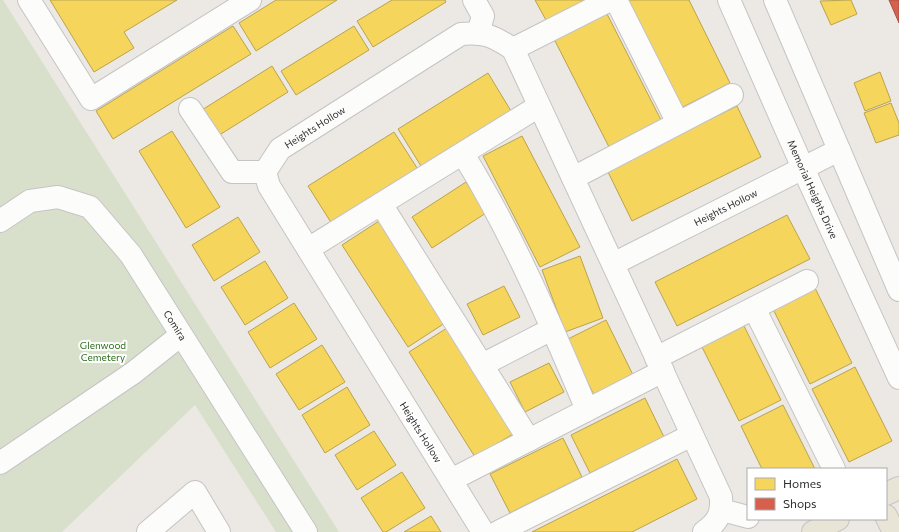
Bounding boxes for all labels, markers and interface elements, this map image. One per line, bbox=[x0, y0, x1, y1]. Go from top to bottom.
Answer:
street label: Heights Hollow bbox=[282, 103, 347, 151]
street label: Memorial Heights Drive bbox=[785, 138, 840, 241]
street label: Heights Hollow bbox=[692, 186, 759, 228]
street label: Comira bbox=[161, 308, 189, 342]
park label: Glenwood Cemetery bbox=[80, 339, 126, 363]
street label: Heights Hollow bbox=[398, 399, 444, 465]
legend bbox=[747, 468, 887, 520]
text: Homes bbox=[783, 476, 821, 490]
text: Shops bbox=[783, 496, 817, 510]

